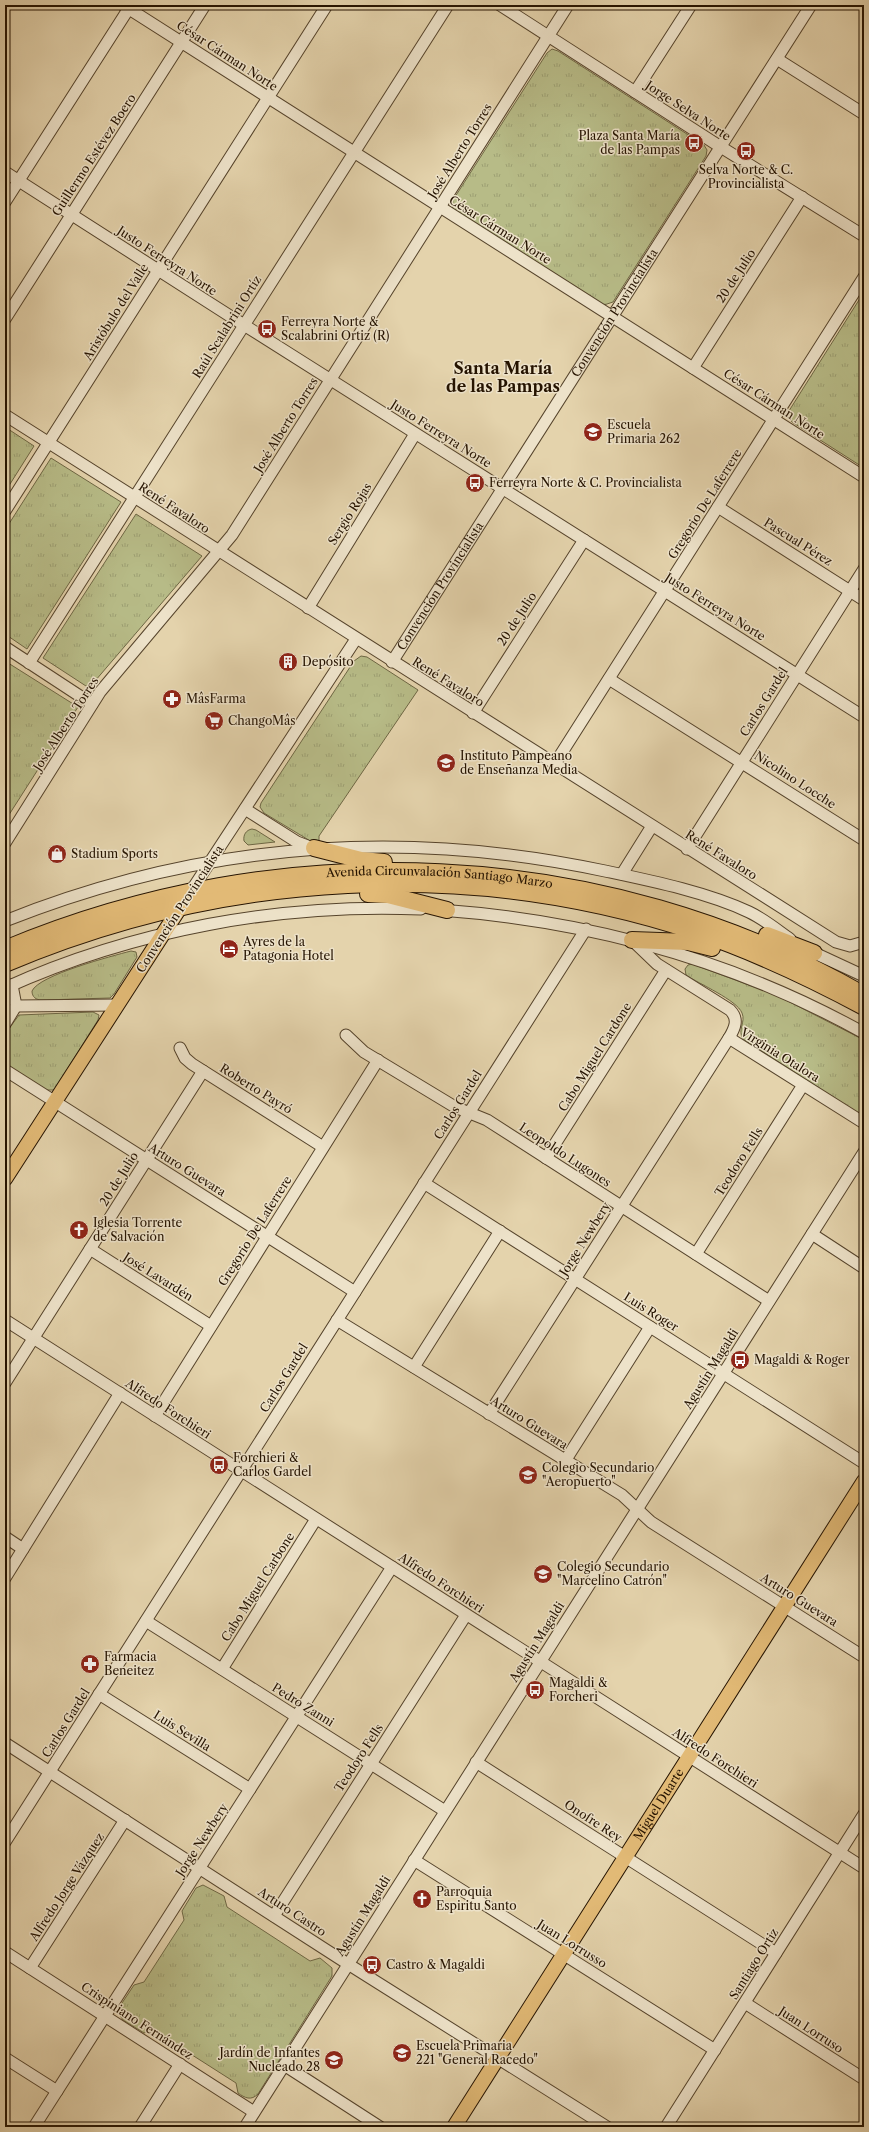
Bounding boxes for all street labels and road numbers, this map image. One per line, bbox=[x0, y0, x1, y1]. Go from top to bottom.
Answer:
street label: César Cárman Norte bbox=[174, 17, 281, 94]
street label: Jorge Selva Norte bbox=[641, 76, 734, 144]
street label: Guillermo Estévez Boero bbox=[48, 91, 139, 219]
street label: José Alberto Torres bbox=[423, 100, 495, 203]
street label: César Cárman Norte bbox=[447, 192, 554, 267]
street label: Justo Ferreyra Norte bbox=[113, 222, 220, 299]
street label: Convención Provincialista bbox=[568, 245, 661, 380]
street label: 20 de Julio bbox=[713, 246, 758, 305]
street label: Aristóbulo del Valle bbox=[79, 260, 152, 364]
street label: Raúl Scalabrini Ortíz bbox=[189, 273, 264, 381]
street label: César Cárman Norte bbox=[721, 365, 828, 442]
street label: José Alberto Torres bbox=[249, 374, 321, 477]
street label: Justo Ferreyra Norte bbox=[386, 395, 495, 471]
street label: Gregorio De Laferrere bbox=[665, 446, 745, 562]
street label: René Favaloro bbox=[136, 479, 213, 536]
street label: Sergio Rojas bbox=[325, 480, 375, 548]
street label: Pascual Pérez bbox=[761, 514, 835, 569]
street label: Convención Provincialista bbox=[394, 518, 487, 653]
street label: Justo Ferreyra Norte bbox=[660, 568, 769, 644]
street label: 20 de Julio bbox=[494, 589, 539, 648]
street label: René Favaloro bbox=[410, 654, 487, 710]
street label: Carlos Gardel bbox=[736, 664, 791, 739]
street label: José Alberto Torres bbox=[28, 674, 102, 775]
street label: Nicolino Locche bbox=[752, 748, 839, 812]
street label: René Favaloro bbox=[683, 827, 760, 883]
street label: Convención Provincialista bbox=[133, 842, 227, 975]
street label: Avenida Circunvalación Santiago Marzo bbox=[325, 863, 554, 891]
street label: Cabo Miguel Cardone bbox=[555, 999, 634, 1114]
street label: Virginia Otalora bbox=[737, 1024, 823, 1085]
street label: Roberto Payró bbox=[217, 1060, 295, 1117]
street label: Carlos Gardel bbox=[430, 1067, 485, 1142]
street label: Leopoldo Lugones bbox=[517, 1119, 614, 1190]
street label: Teodoro Fells bbox=[711, 1125, 766, 1199]
street label: Arturo Guevara bbox=[145, 1139, 229, 1200]
street label: 20 de Julio bbox=[96, 1149, 141, 1209]
street label: Gregorio De Laferrere bbox=[215, 1173, 295, 1289]
street label: Jorge Newbery bbox=[555, 1199, 613, 1280]
street label: José Lavardén bbox=[119, 1248, 196, 1304]
street label: Luis Roger bbox=[621, 1289, 681, 1334]
street label: Agustín Magaldi bbox=[679, 1326, 741, 1413]
street label: Carlos Gardel bbox=[256, 1340, 311, 1415]
street label: Alfredo Forchieri bbox=[122, 1375, 214, 1442]
street label: Arturo Guevara bbox=[487, 1392, 571, 1453]
street label: Cabo Miguel Carbone bbox=[218, 1529, 297, 1644]
street label: Alfredo Forchieri bbox=[395, 1549, 487, 1616]
street label: Arturo Guevara bbox=[757, 1569, 841, 1630]
street label: Agustín Magaldi bbox=[505, 1599, 567, 1686]
street label: Pedro Zanni bbox=[270, 1680, 337, 1730]
street label: Carlos Gardel bbox=[38, 1685, 93, 1760]
street label: Luis Sevilla bbox=[151, 1707, 214, 1754]
street label: Teodoro Fells bbox=[331, 1721, 386, 1795]
street label: Alfredo Forchieri bbox=[669, 1724, 761, 1791]
street label: Miguel Duarte bbox=[630, 1765, 687, 1843]
street label: Onofre Rey bbox=[562, 1796, 625, 1845]
street label: Jorge Newbery bbox=[171, 1800, 231, 1881]
street label: Alfredo Jorge Vázquez bbox=[25, 1830, 107, 1945]
street label: Agustín Magaldi bbox=[331, 1873, 393, 1960]
street label: Arturo Castro bbox=[255, 1883, 329, 1939]
street label: Juan Lorrusso bbox=[533, 1915, 610, 1971]
street label: Santiago Ortiz bbox=[726, 1925, 781, 2002]
street label: Crispiniano Fernández bbox=[78, 1979, 196, 2062]
street label: Juan Lorruso bbox=[775, 2002, 846, 2056]

